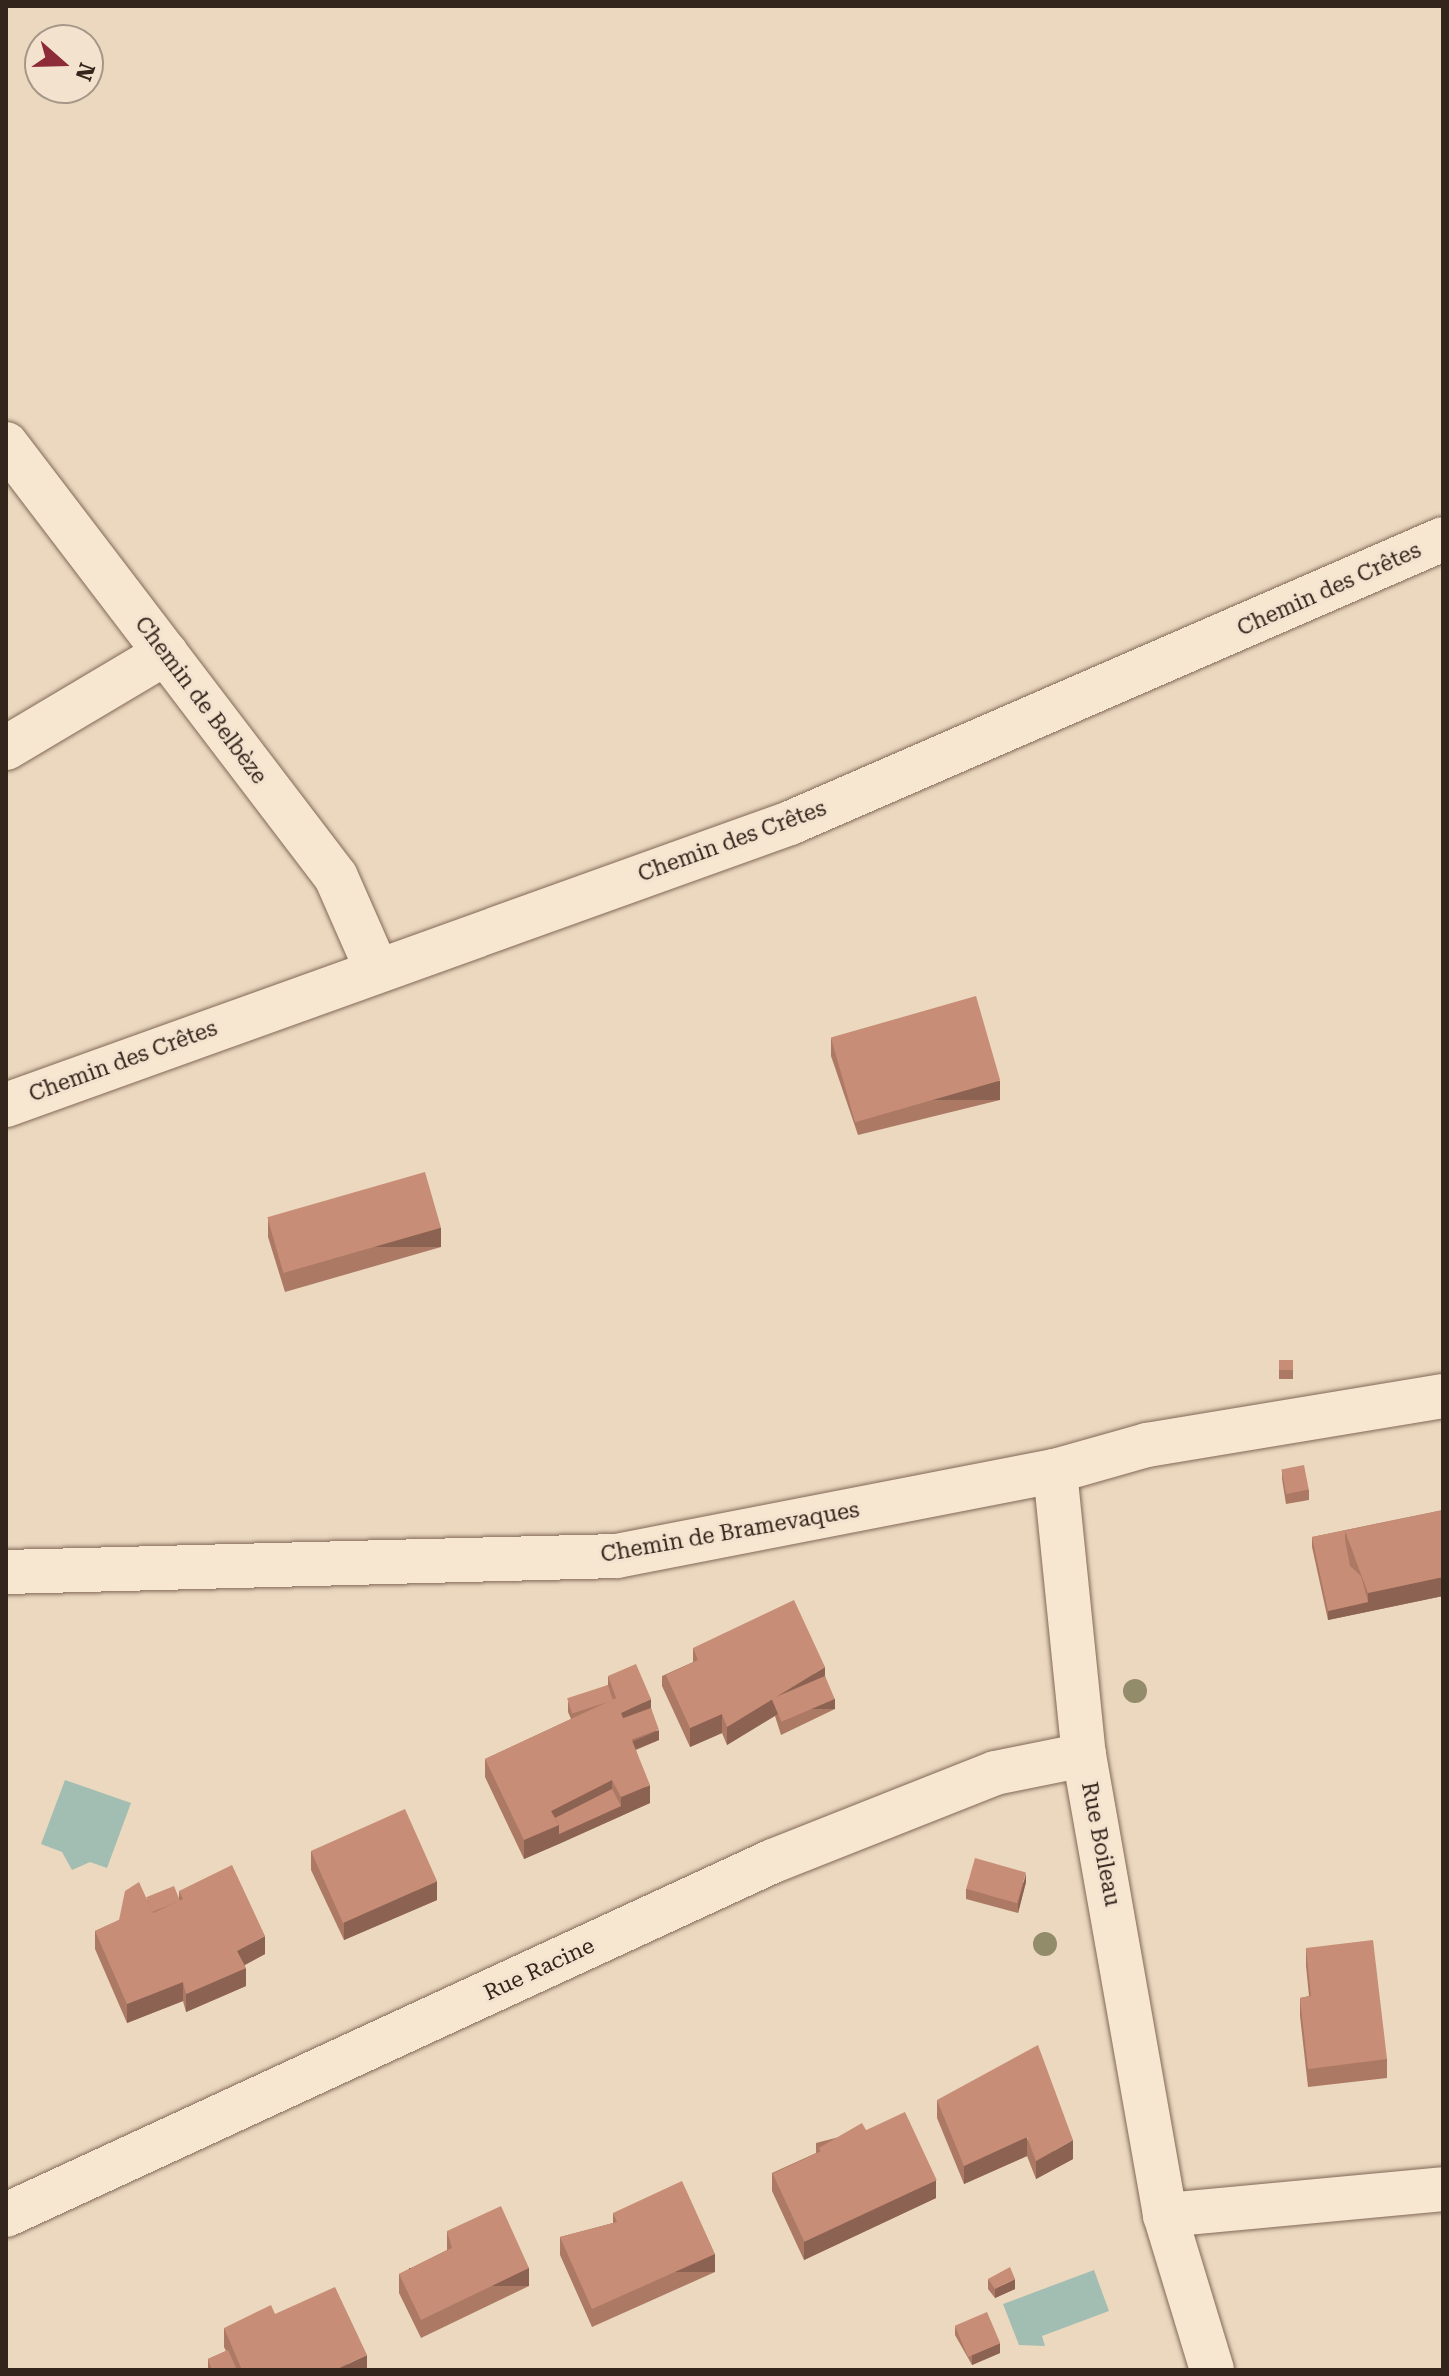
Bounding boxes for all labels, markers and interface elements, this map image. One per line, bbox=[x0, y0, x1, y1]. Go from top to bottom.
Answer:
north arrow bbox=[24, 24, 104, 104]
text: N bbox=[71, 59, 100, 84]
street label: Chemin des Crêtes bbox=[1233, 537, 1425, 641]
street label: Chemin de Belbèze bbox=[129, 611, 273, 789]
street label: Chemin des Crêtes bbox=[634, 795, 830, 887]
street label: Chemin des Crêtes bbox=[25, 1015, 221, 1107]
street label: Chemin de Bramevaques bbox=[599, 1496, 861, 1568]
street label: Rue Boileau bbox=[1076, 1780, 1126, 1908]
street label: Rue Racine bbox=[480, 1932, 598, 2006]

